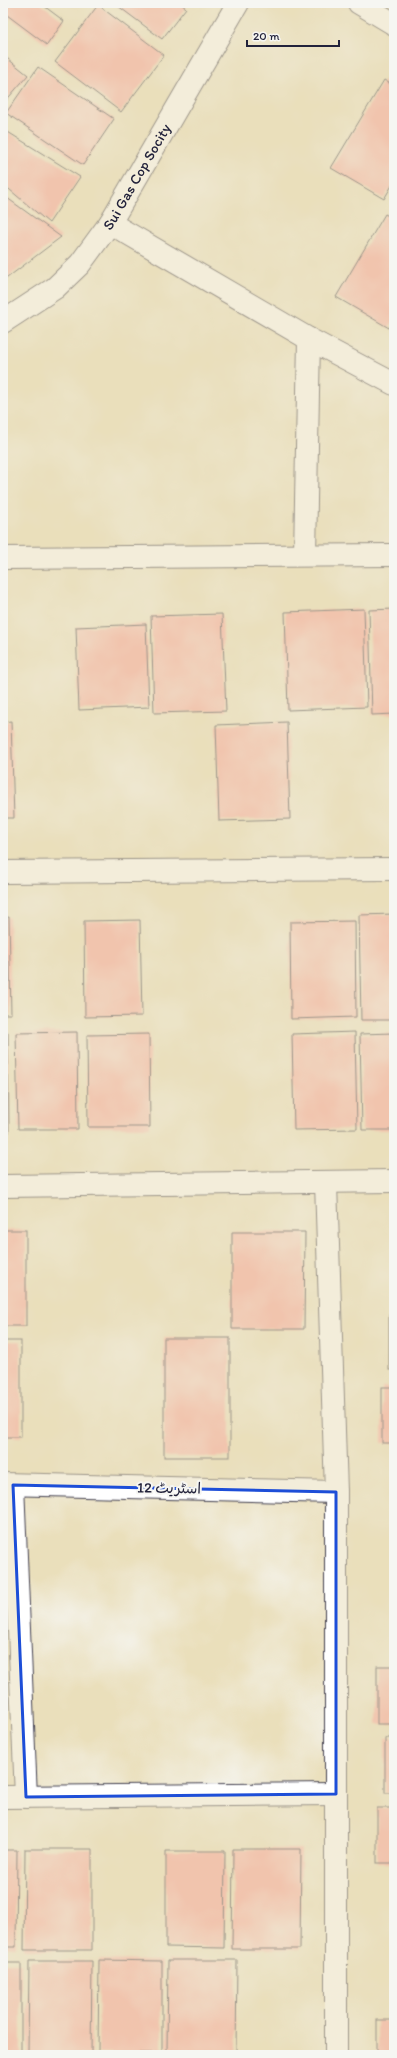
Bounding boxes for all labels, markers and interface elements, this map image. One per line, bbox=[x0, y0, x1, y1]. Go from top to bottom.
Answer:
scale bar bbox=[247, 22, 339, 48]
text: 20 m bbox=[253, 29, 280, 43]
street label: Sui Gas Cop Socity bbox=[99, 120, 175, 234]
street label: اسٹریٹ 12 bbox=[137, 1478, 201, 1498]

